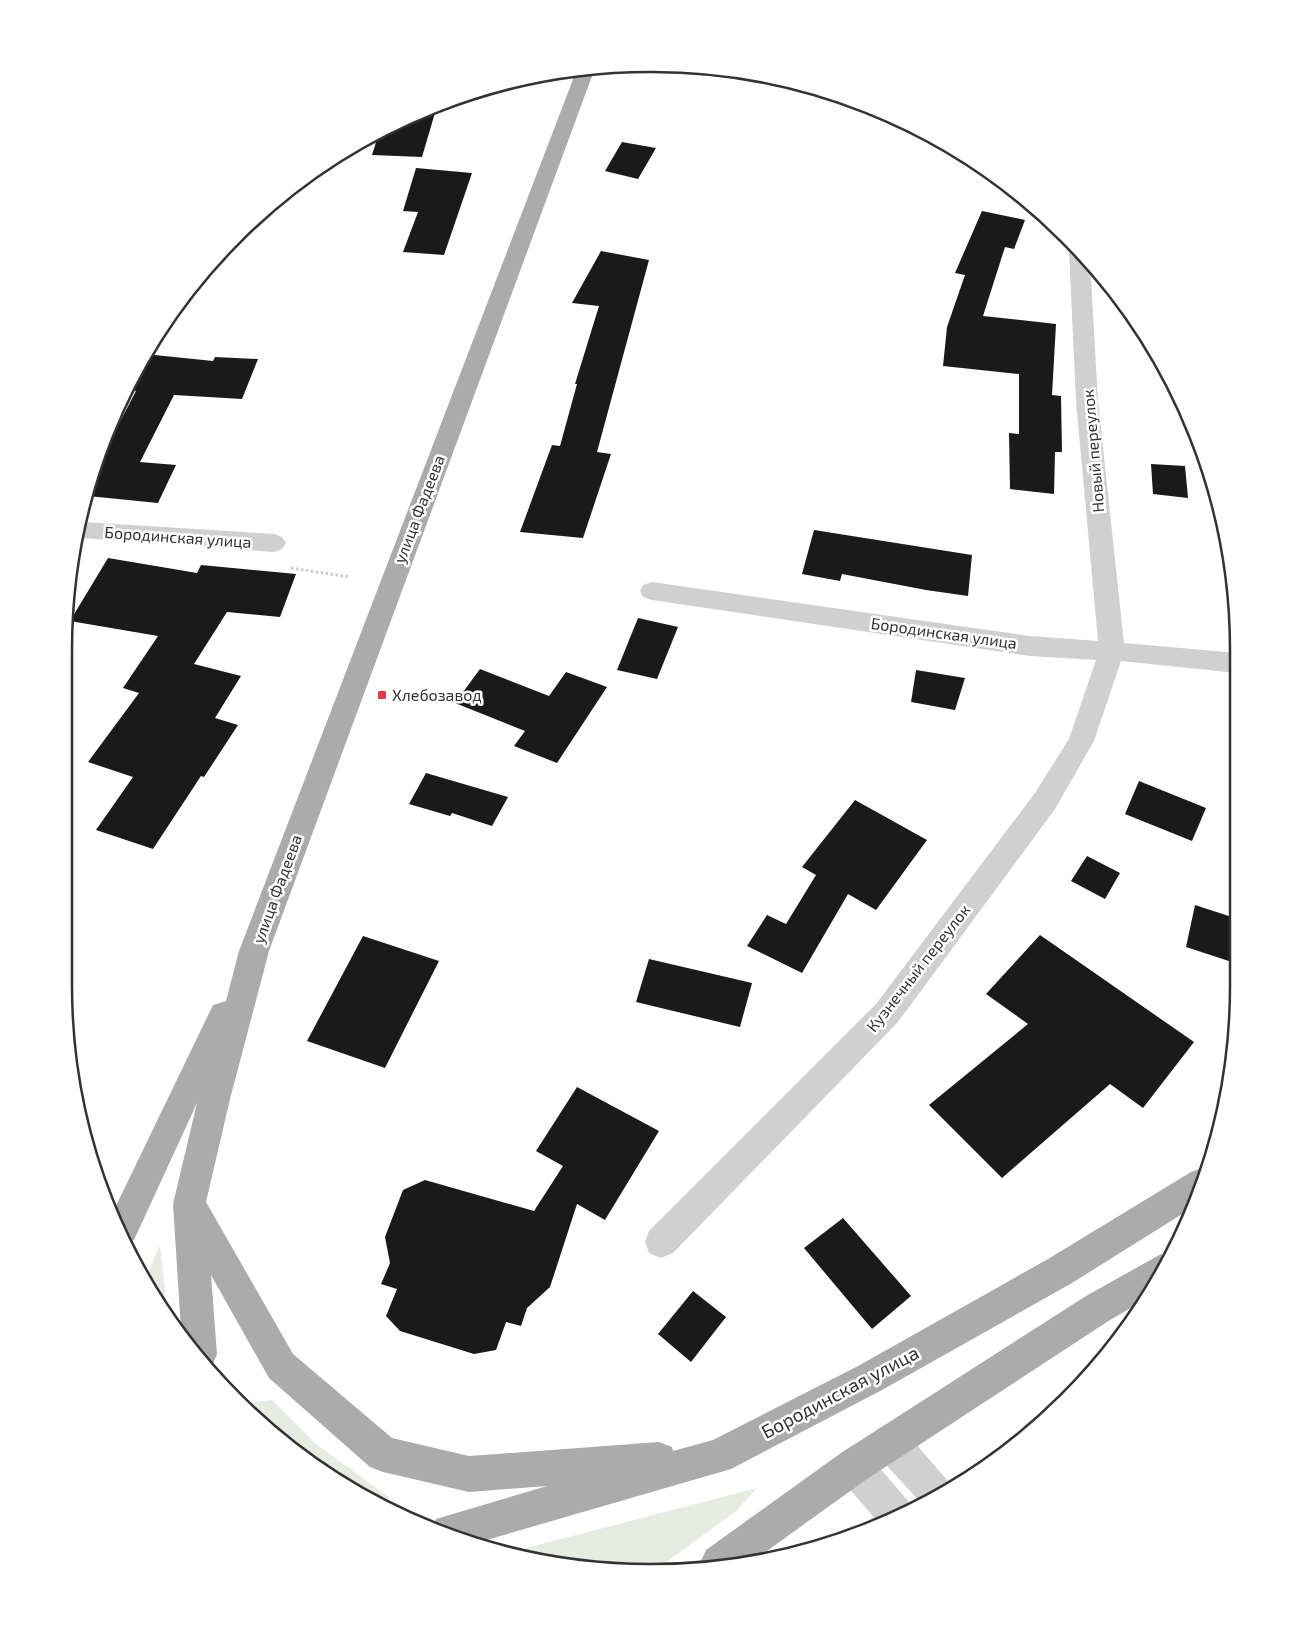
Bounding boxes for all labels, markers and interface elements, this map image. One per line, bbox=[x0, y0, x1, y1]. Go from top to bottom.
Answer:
street label: Новый переулок bbox=[1078, 388, 1108, 513]
street label: улица Фадеева bbox=[389, 452, 449, 566]
street label: Бородинская улица bbox=[104, 522, 252, 552]
street label: Бородинская улица bbox=[870, 613, 1018, 653]
place label: Хлебозавод bbox=[392, 685, 482, 704]
marker: Хлебозавод bbox=[376, 689, 388, 701]
street label: улица Фадеева bbox=[248, 832, 306, 946]
street label: Кузнечный переулок bbox=[862, 900, 974, 1036]
street label: Бородинская улица bbox=[757, 1340, 923, 1444]

